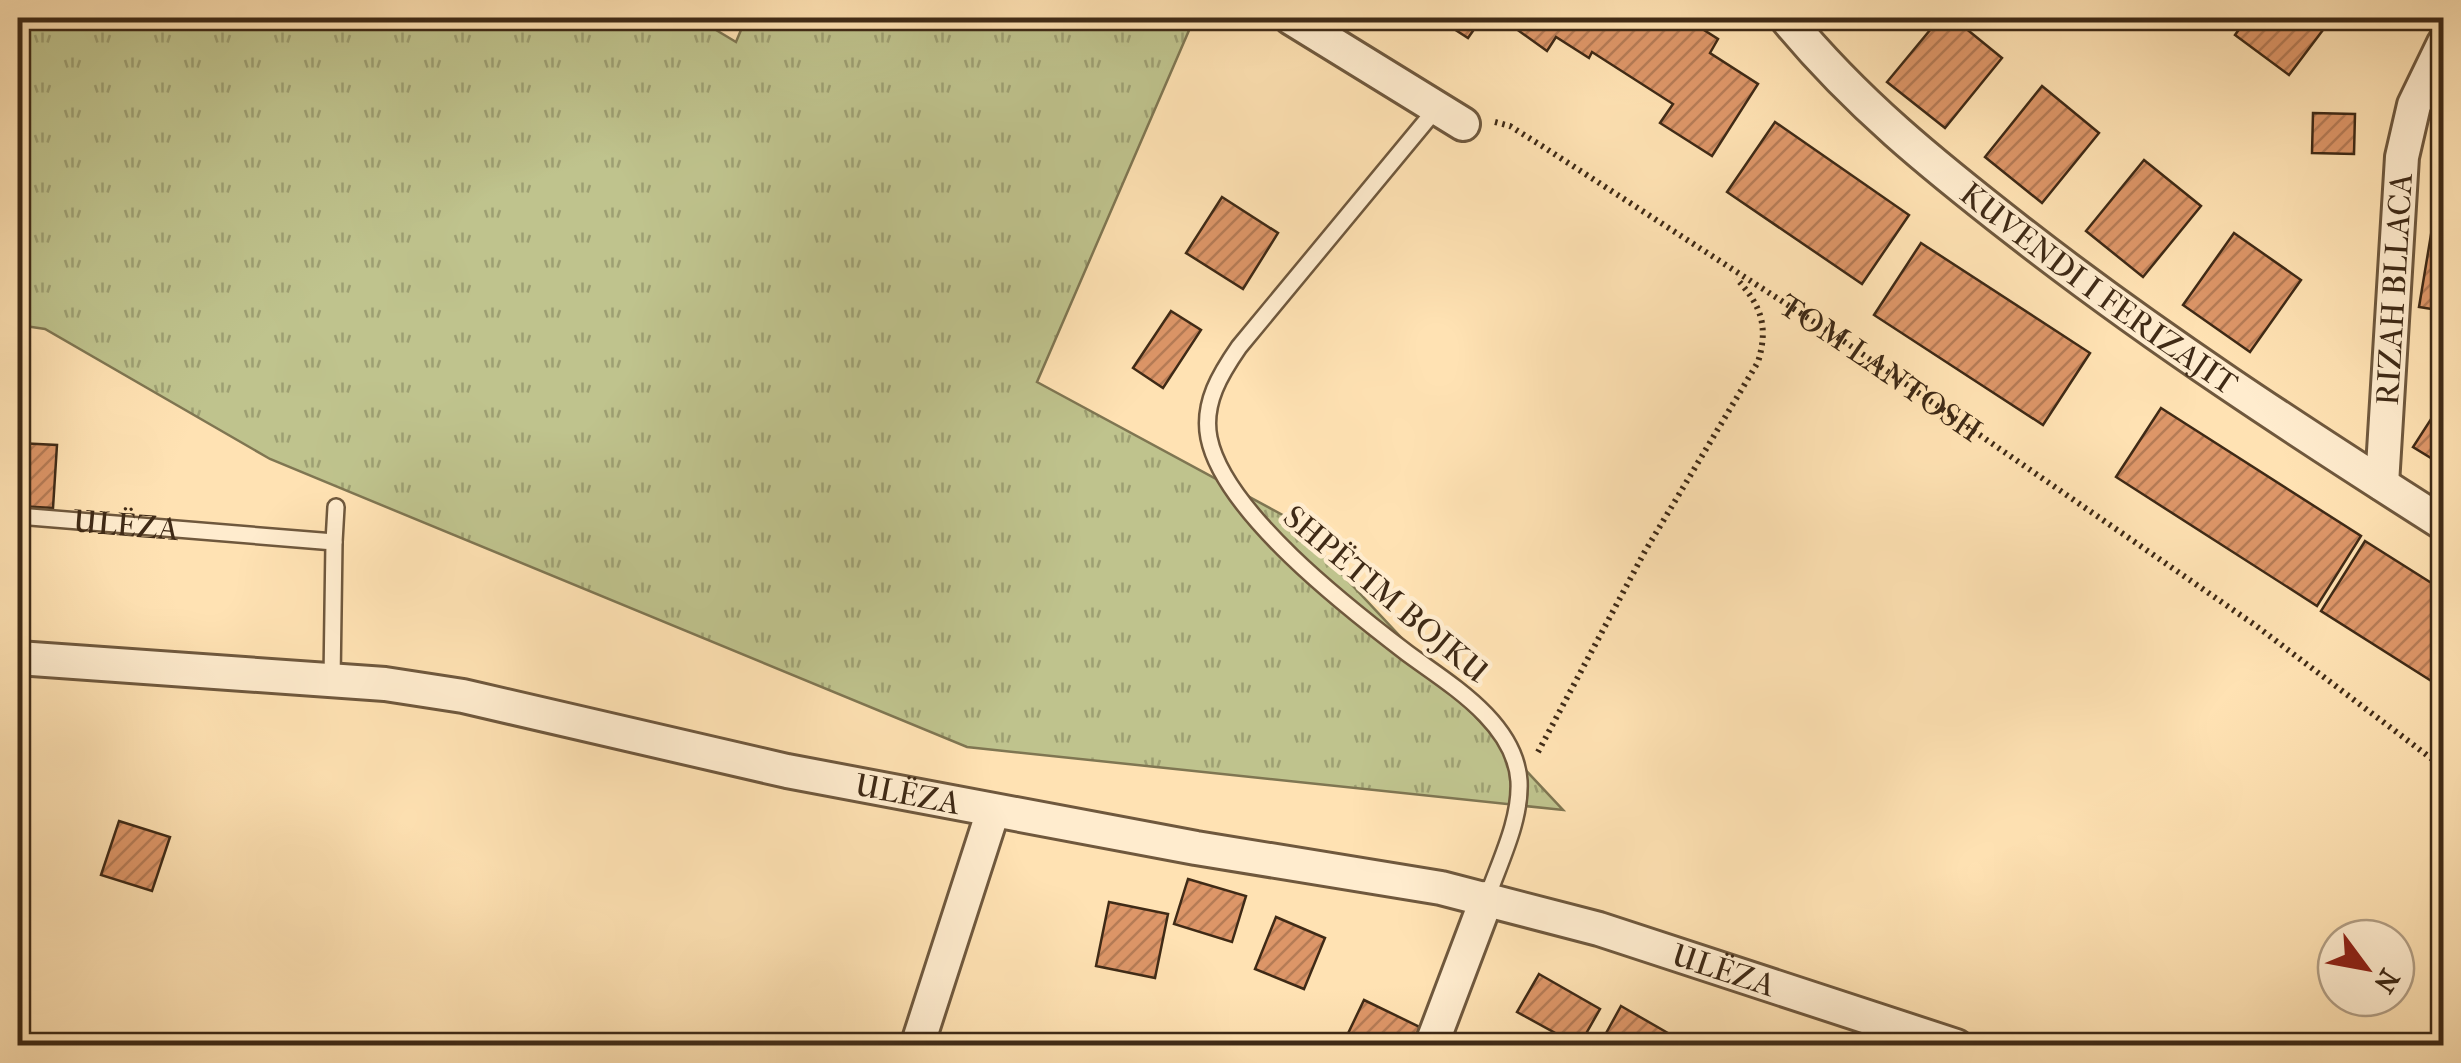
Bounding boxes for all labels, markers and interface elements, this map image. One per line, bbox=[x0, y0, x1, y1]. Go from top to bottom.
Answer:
street label: RIZAH BLLACA bbox=[2369, 172, 2420, 406]
street label: KUVENDI I FERIZAJIT bbox=[1953, 175, 2245, 403]
street label: TOM LANTOSH bbox=[1772, 287, 1989, 450]
street label: SHPËTIM BOJKU bbox=[1276, 498, 1496, 691]
street label: ULËZA bbox=[71, 503, 180, 548]
street label: ULËZA bbox=[852, 766, 963, 822]
north arrow bbox=[2316, 918, 2416, 1018]
street label: ULËZA bbox=[1667, 936, 1780, 1004]
text: N bbox=[2367, 963, 2406, 999]

